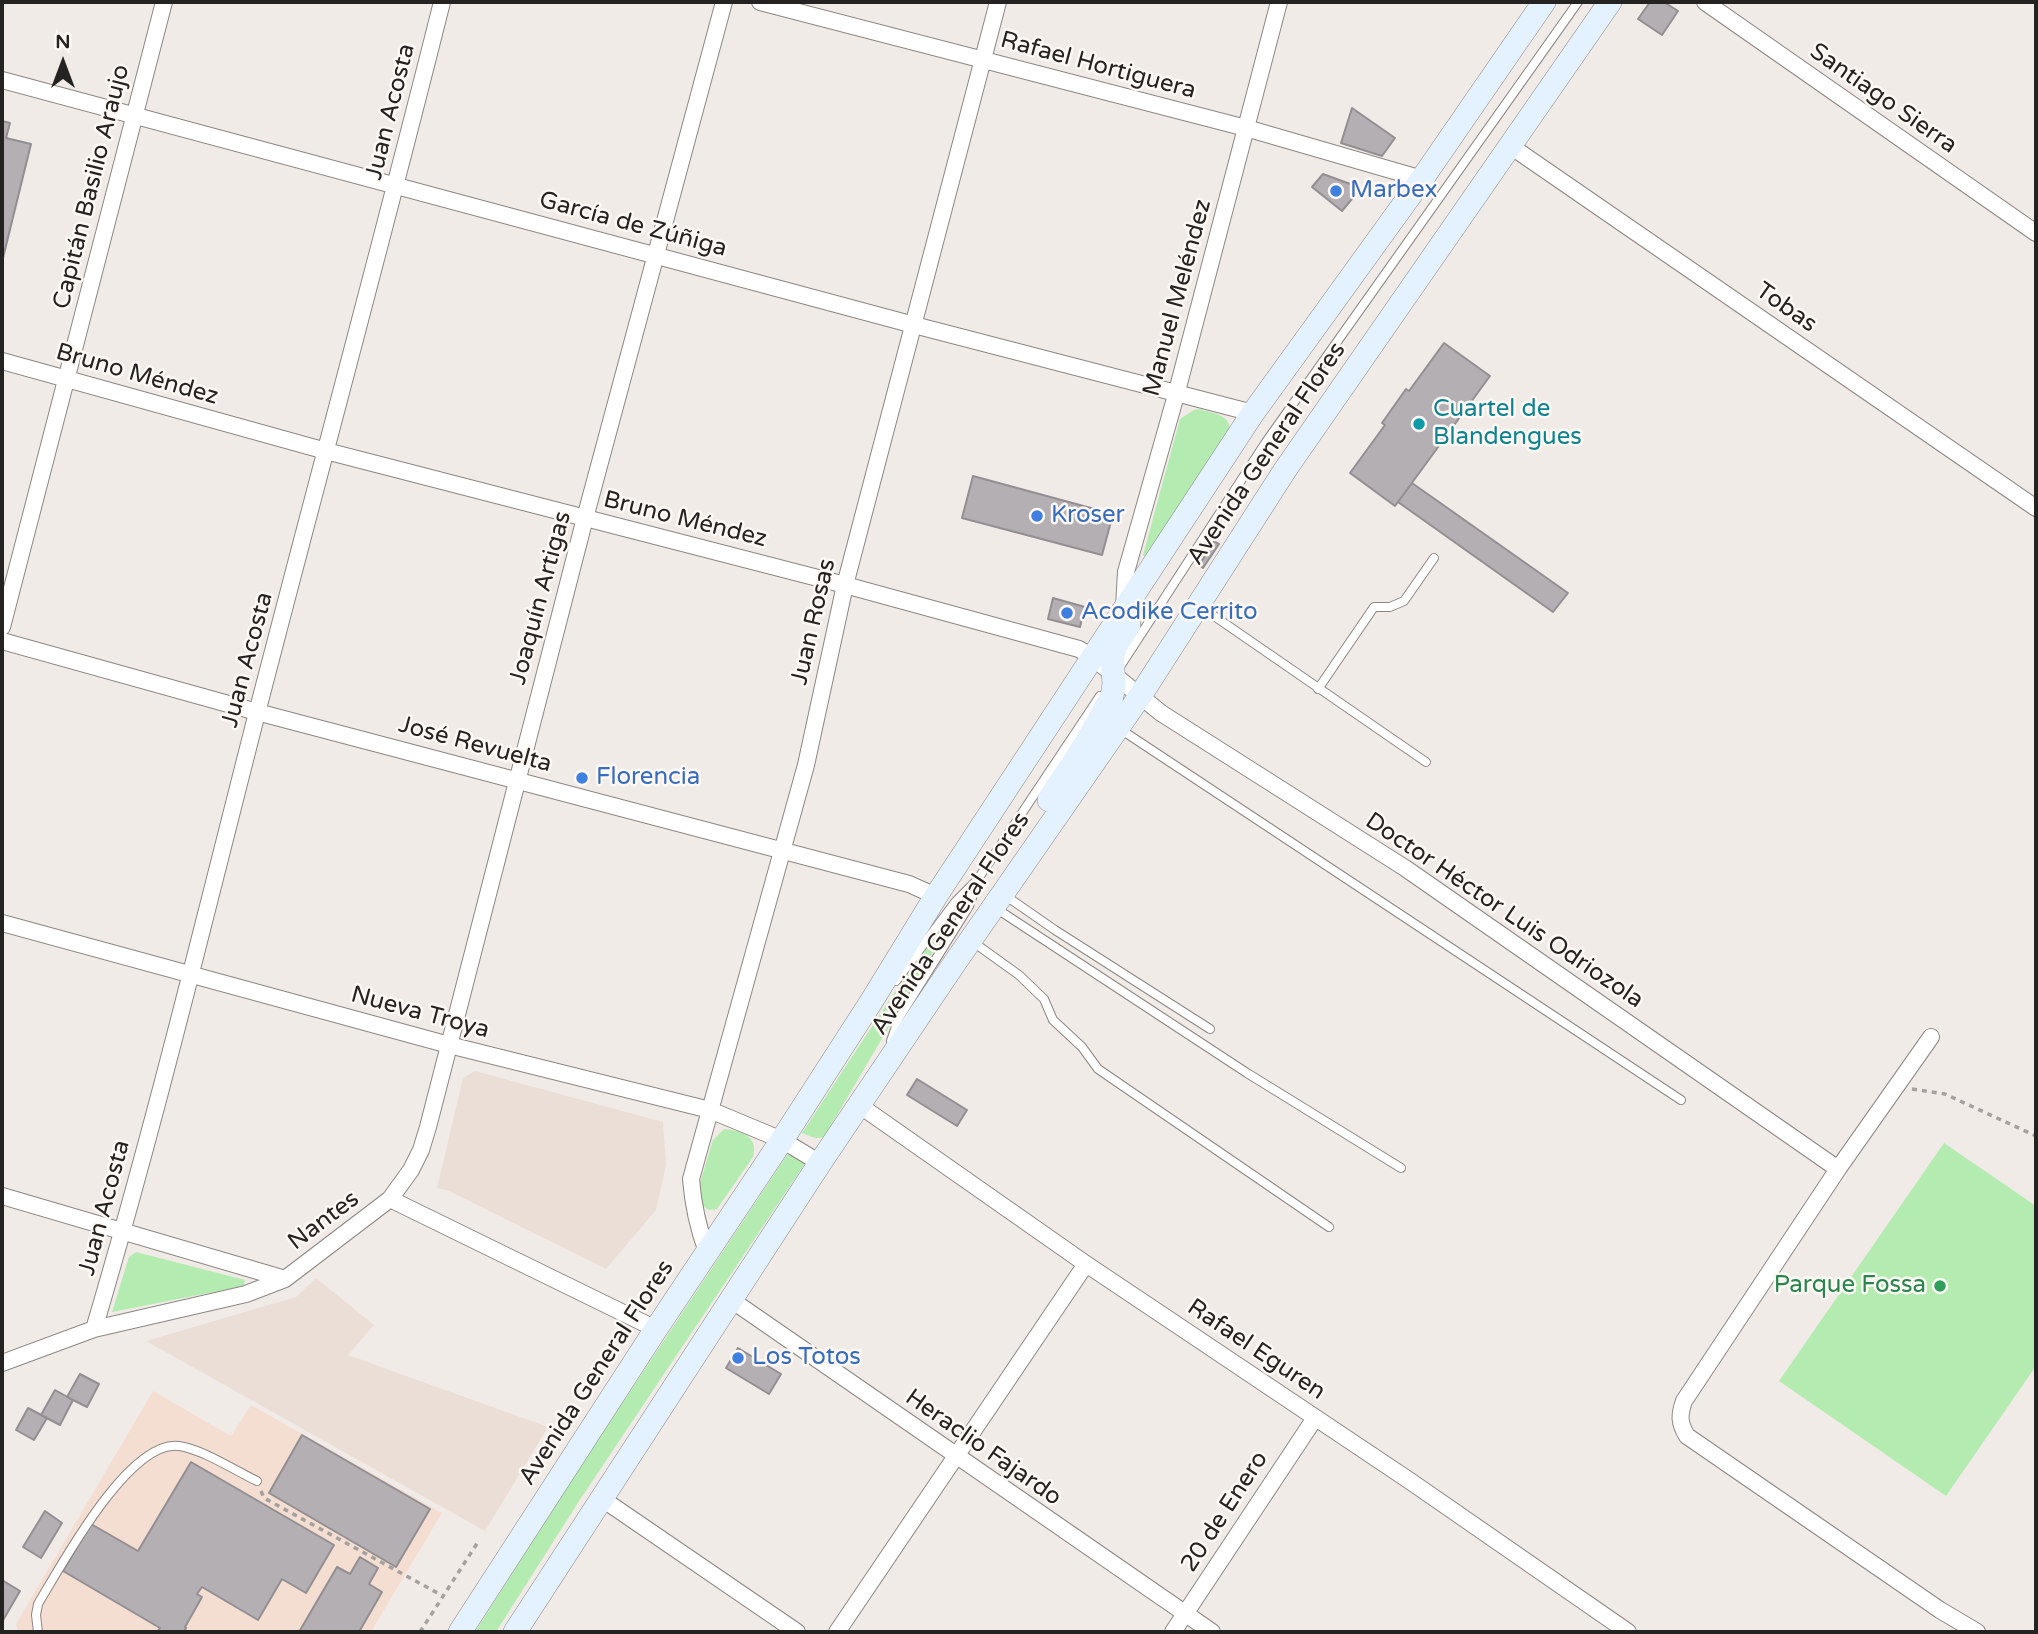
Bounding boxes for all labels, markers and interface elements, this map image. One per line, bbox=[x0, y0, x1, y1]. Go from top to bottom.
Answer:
street label: Rafael Hortiguera bbox=[997, 26, 1199, 106]
north arrow bbox=[28, 28, 98, 98]
text: N bbox=[55, 31, 71, 53]
street label: Santiago Sierra bbox=[1804, 38, 1962, 160]
street label: Juan Acosta bbox=[360, 41, 422, 183]
street label: Capitán Basilio Araujo bbox=[48, 62, 136, 312]
place label: Marbex bbox=[1350, 177, 1437, 205]
marker: Marbex bbox=[1328, 183, 1344, 199]
street label: García de Zúñiga bbox=[536, 186, 730, 264]
street label: Manuel Meléndez bbox=[1138, 196, 1218, 400]
street label: Tobas bbox=[1750, 277, 1822, 339]
street label: Avenida General Flores bbox=[1182, 337, 1352, 571]
street label: Bruno Méndez bbox=[53, 338, 221, 412]
place label: Cuartel de Blandengues bbox=[1433, 396, 1582, 452]
marker: Cuartel de Blandengues bbox=[1411, 416, 1427, 432]
street label: Bruno Méndez bbox=[600, 486, 770, 554]
place label: Kroser bbox=[1051, 502, 1125, 530]
street label: Joaquín Artigas bbox=[504, 508, 578, 688]
marker: Kroser bbox=[1029, 508, 1045, 524]
street label: Juan Rosas bbox=[786, 556, 842, 688]
street label: Juan Acosta bbox=[216, 589, 280, 731]
place label: Acodike Cerrito bbox=[1081, 599, 1258, 627]
marker: Acodike Cerrito bbox=[1059, 605, 1075, 621]
street label: José Revuelta bbox=[395, 711, 555, 779]
place label: Florencia bbox=[596, 764, 700, 792]
marker: Florencia bbox=[574, 770, 590, 786]
street label: Avenida General Flores bbox=[866, 807, 1036, 1041]
street label: Doctor Héctor Luis Odriozola bbox=[1359, 807, 1649, 1015]
street label: Nueva Troya bbox=[348, 981, 492, 1045]
street label: Juan Acosta bbox=[73, 1137, 137, 1279]
street label: Nantes bbox=[283, 1185, 365, 1257]
street label: Avenida General Flores bbox=[513, 1255, 681, 1491]
place label: Parque Fossa bbox=[1774, 1272, 1926, 1300]
marker: Parque Fossa bbox=[1932, 1278, 1948, 1294]
street label: Rafael Eguren bbox=[1182, 1293, 1330, 1407]
place label: Los Totos bbox=[752, 1344, 861, 1372]
marker: Los Totos bbox=[730, 1350, 746, 1366]
street label: Heraclio Fajardo bbox=[899, 1383, 1067, 1513]
street label: 20 de Enero bbox=[1175, 1446, 1275, 1578]

